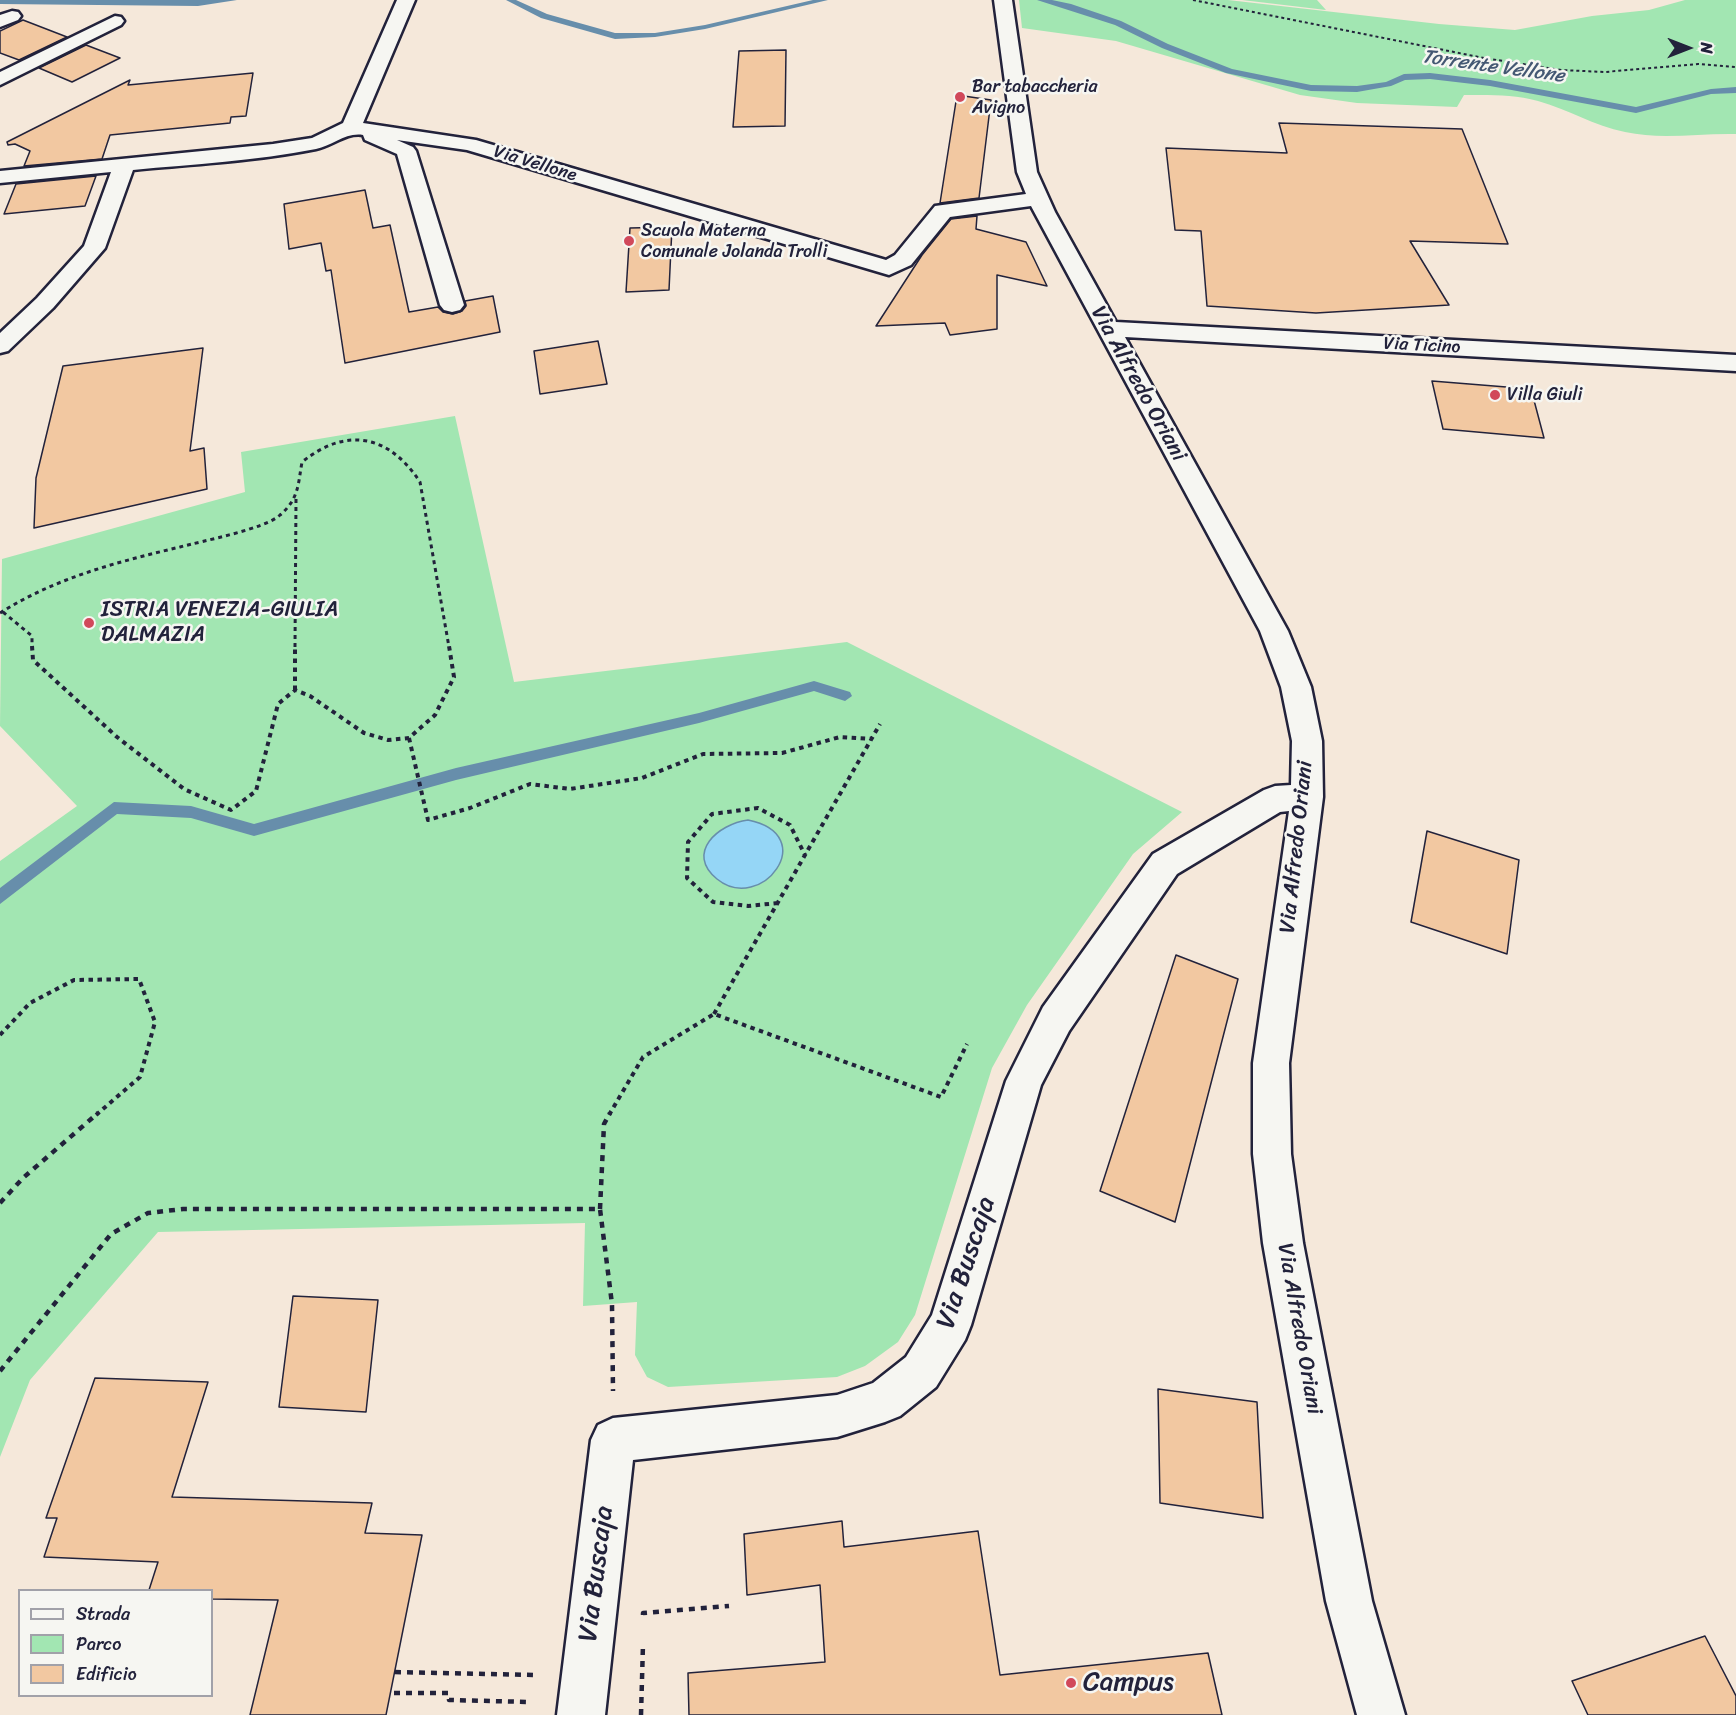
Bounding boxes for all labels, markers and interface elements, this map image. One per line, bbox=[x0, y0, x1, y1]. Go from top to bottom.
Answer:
north arrow bbox=[1658, 18, 1718, 78]
text: N bbox=[1692, 42, 1721, 54]
water label: Torrente Vellone bbox=[1420, 45, 1566, 89]
place label: Bar tabaccheria Avigno bbox=[972, 76, 1097, 118]
marker: Bar tabaccheria Avigno bbox=[953, 90, 967, 104]
street label: Via Vellone bbox=[491, 141, 579, 187]
place label: Scuola Materna Comunale Jolanda Trolli bbox=[641, 220, 827, 262]
marker: Scuola Materna Comunale Jolanda Trolli bbox=[622, 234, 636, 248]
street label: Via Alfredo Oriani bbox=[1084, 302, 1192, 466]
street label: Via Ticino bbox=[1383, 333, 1461, 359]
place label: Villa Giuli bbox=[1507, 384, 1583, 406]
marker: Villa Giuli bbox=[1488, 388, 1502, 402]
place label: ISTRIA VENEZIA-GIULIA DALMAZIA bbox=[101, 597, 338, 648]
marker: ISTRIA VENEZIA-GIULIA DALMAZIA bbox=[82, 616, 96, 630]
street label: Via Alfredo Oriani bbox=[1275, 759, 1319, 935]
street label: Via Buscaja bbox=[931, 1193, 1003, 1333]
street label: Via Alfredo Oriani bbox=[1271, 1241, 1327, 1417]
street label: Via Buscaja bbox=[573, 1504, 621, 1644]
legend bbox=[18, 1589, 213, 1697]
text: Strada bbox=[76, 1598, 130, 1630]
text: Parco bbox=[76, 1628, 121, 1660]
text: Edificio bbox=[76, 1658, 137, 1690]
place label: Campus bbox=[1083, 1667, 1174, 1699]
marker: Campus bbox=[1064, 1676, 1078, 1690]

